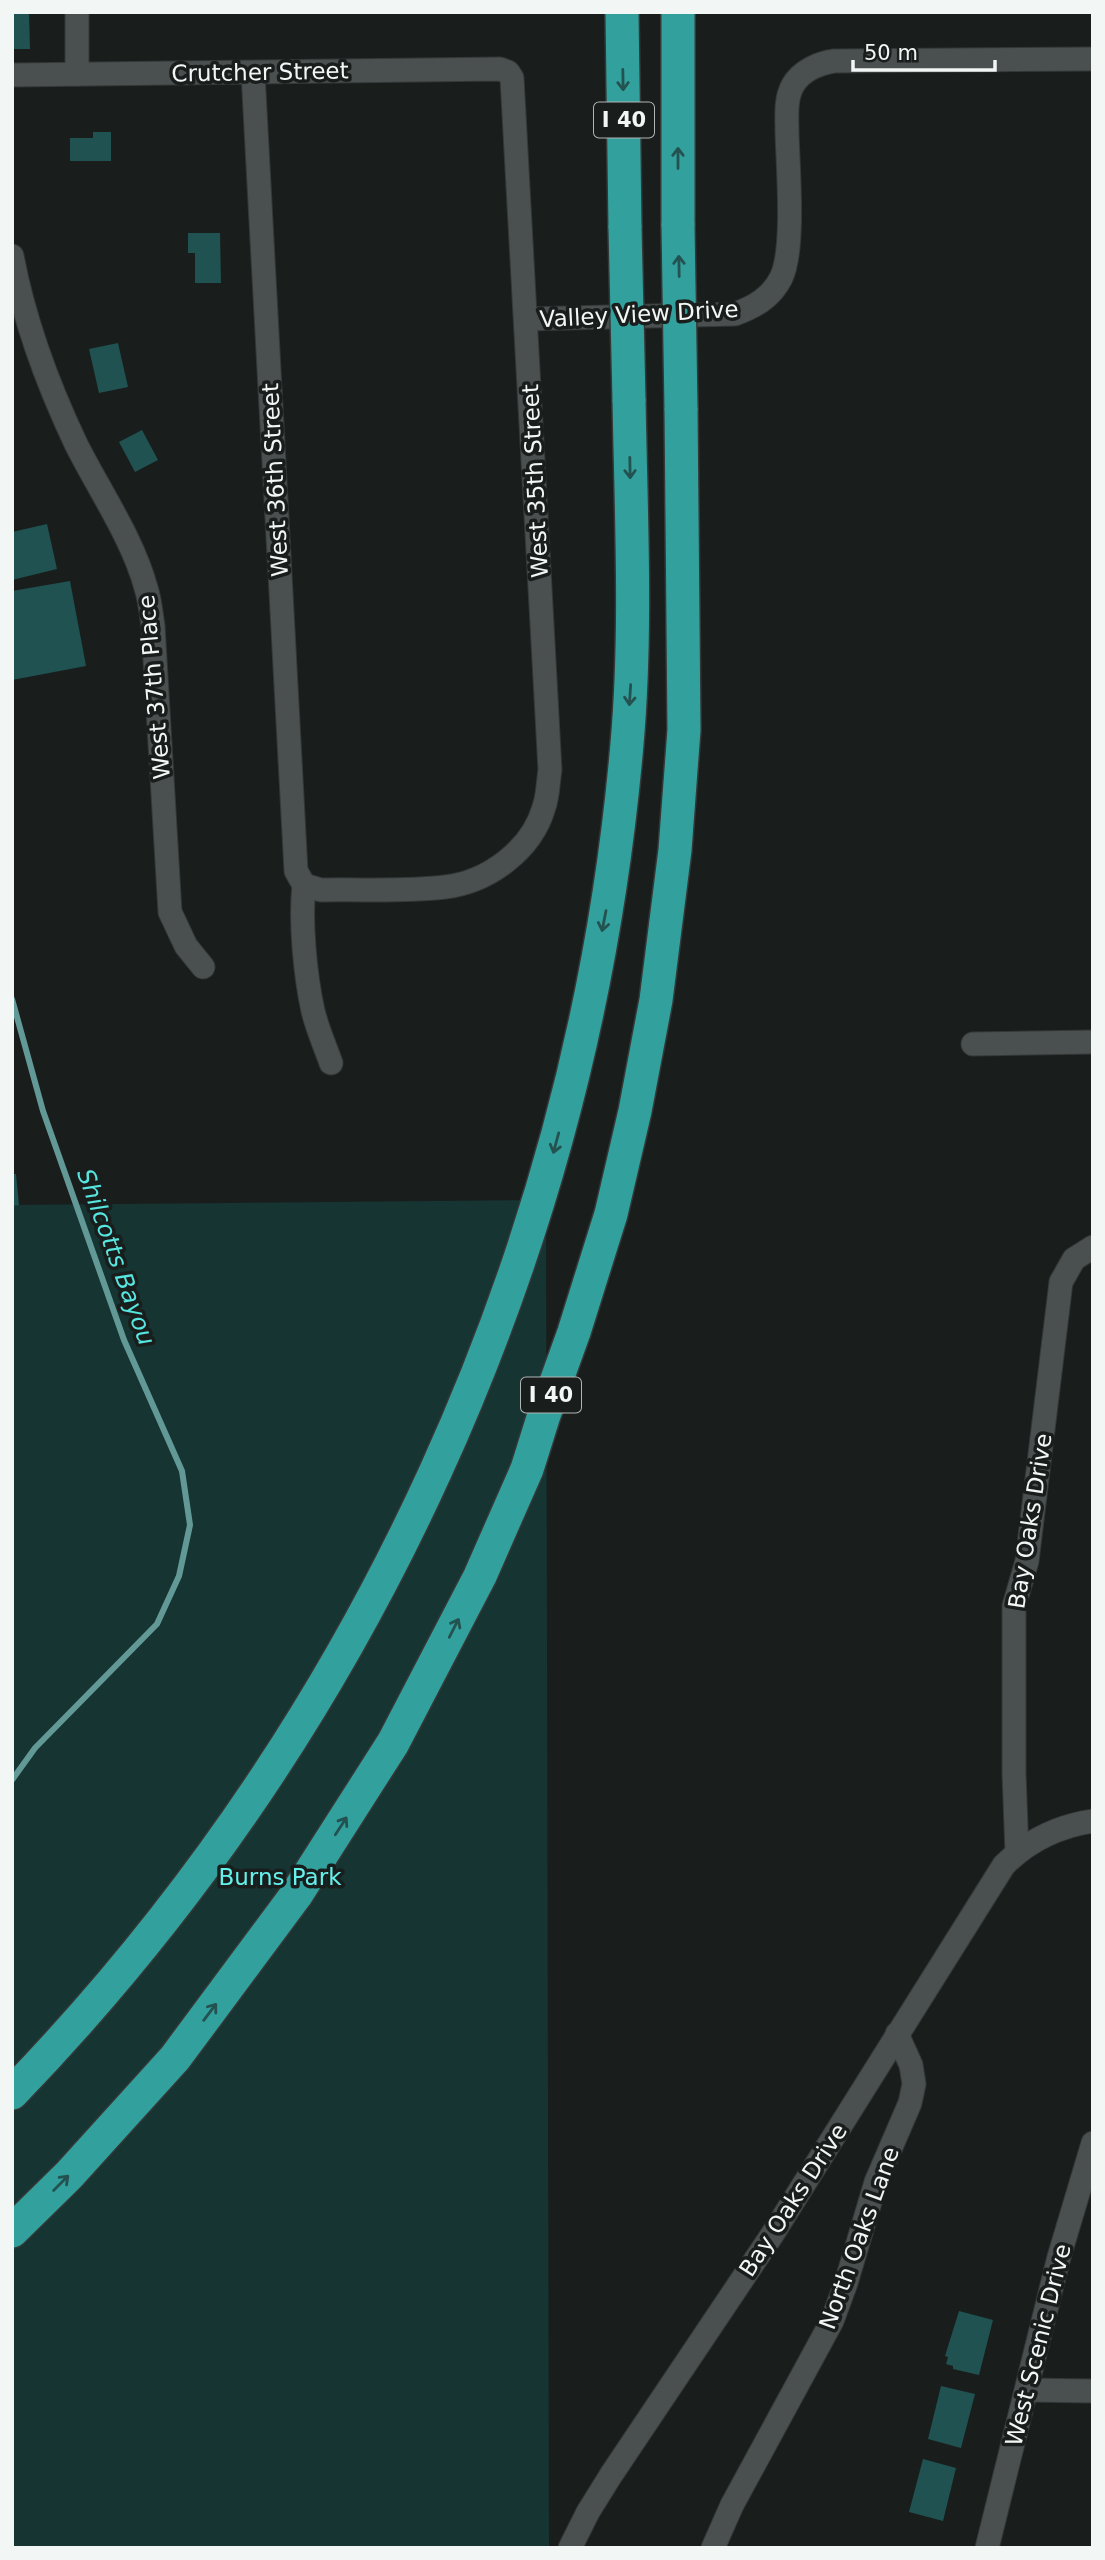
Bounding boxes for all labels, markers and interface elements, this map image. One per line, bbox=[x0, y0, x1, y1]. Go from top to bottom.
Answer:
scale bar bbox=[853, 28, 995, 72]
text: 50 m bbox=[864, 41, 918, 65]
street label: Crutcher Street bbox=[171, 57, 349, 87]
one-way arrow bbox=[616, 69, 630, 92]
road number: I 40 bbox=[594, 102, 654, 138]
one-way arrow bbox=[671, 147, 685, 170]
one-way arrow bbox=[672, 255, 686, 278]
street label: Valley View Drive bbox=[539, 296, 739, 332]
street label: West 36th Street bbox=[257, 382, 293, 578]
street label: West 35th Street bbox=[517, 383, 553, 579]
one-way arrow bbox=[623, 456, 637, 479]
street label: West 37th Place bbox=[133, 594, 175, 780]
one-way arrow bbox=[623, 683, 636, 706]
one-way arrow bbox=[597, 909, 611, 932]
one-way arrow bbox=[548, 1132, 561, 1154]
water label: Shilcotts Bayou bbox=[71, 1165, 161, 1349]
road number: I 40 bbox=[521, 1378, 581, 1412]
street label: Bay Oaks Drive bbox=[1003, 1432, 1057, 1610]
one-way arrow bbox=[447, 1618, 461, 1639]
one-way arrow bbox=[334, 1816, 348, 1836]
park label: Burns Park bbox=[219, 1864, 342, 1890]
one-way arrow bbox=[202, 2002, 217, 2021]
street label: Bay Oaks Drive bbox=[734, 2119, 852, 2281]
street label: North Oaks Lane bbox=[814, 2143, 904, 2333]
one-way arrow bbox=[52, 2175, 69, 2192]
street label: West Scenic Drive bbox=[1000, 2241, 1076, 2449]

